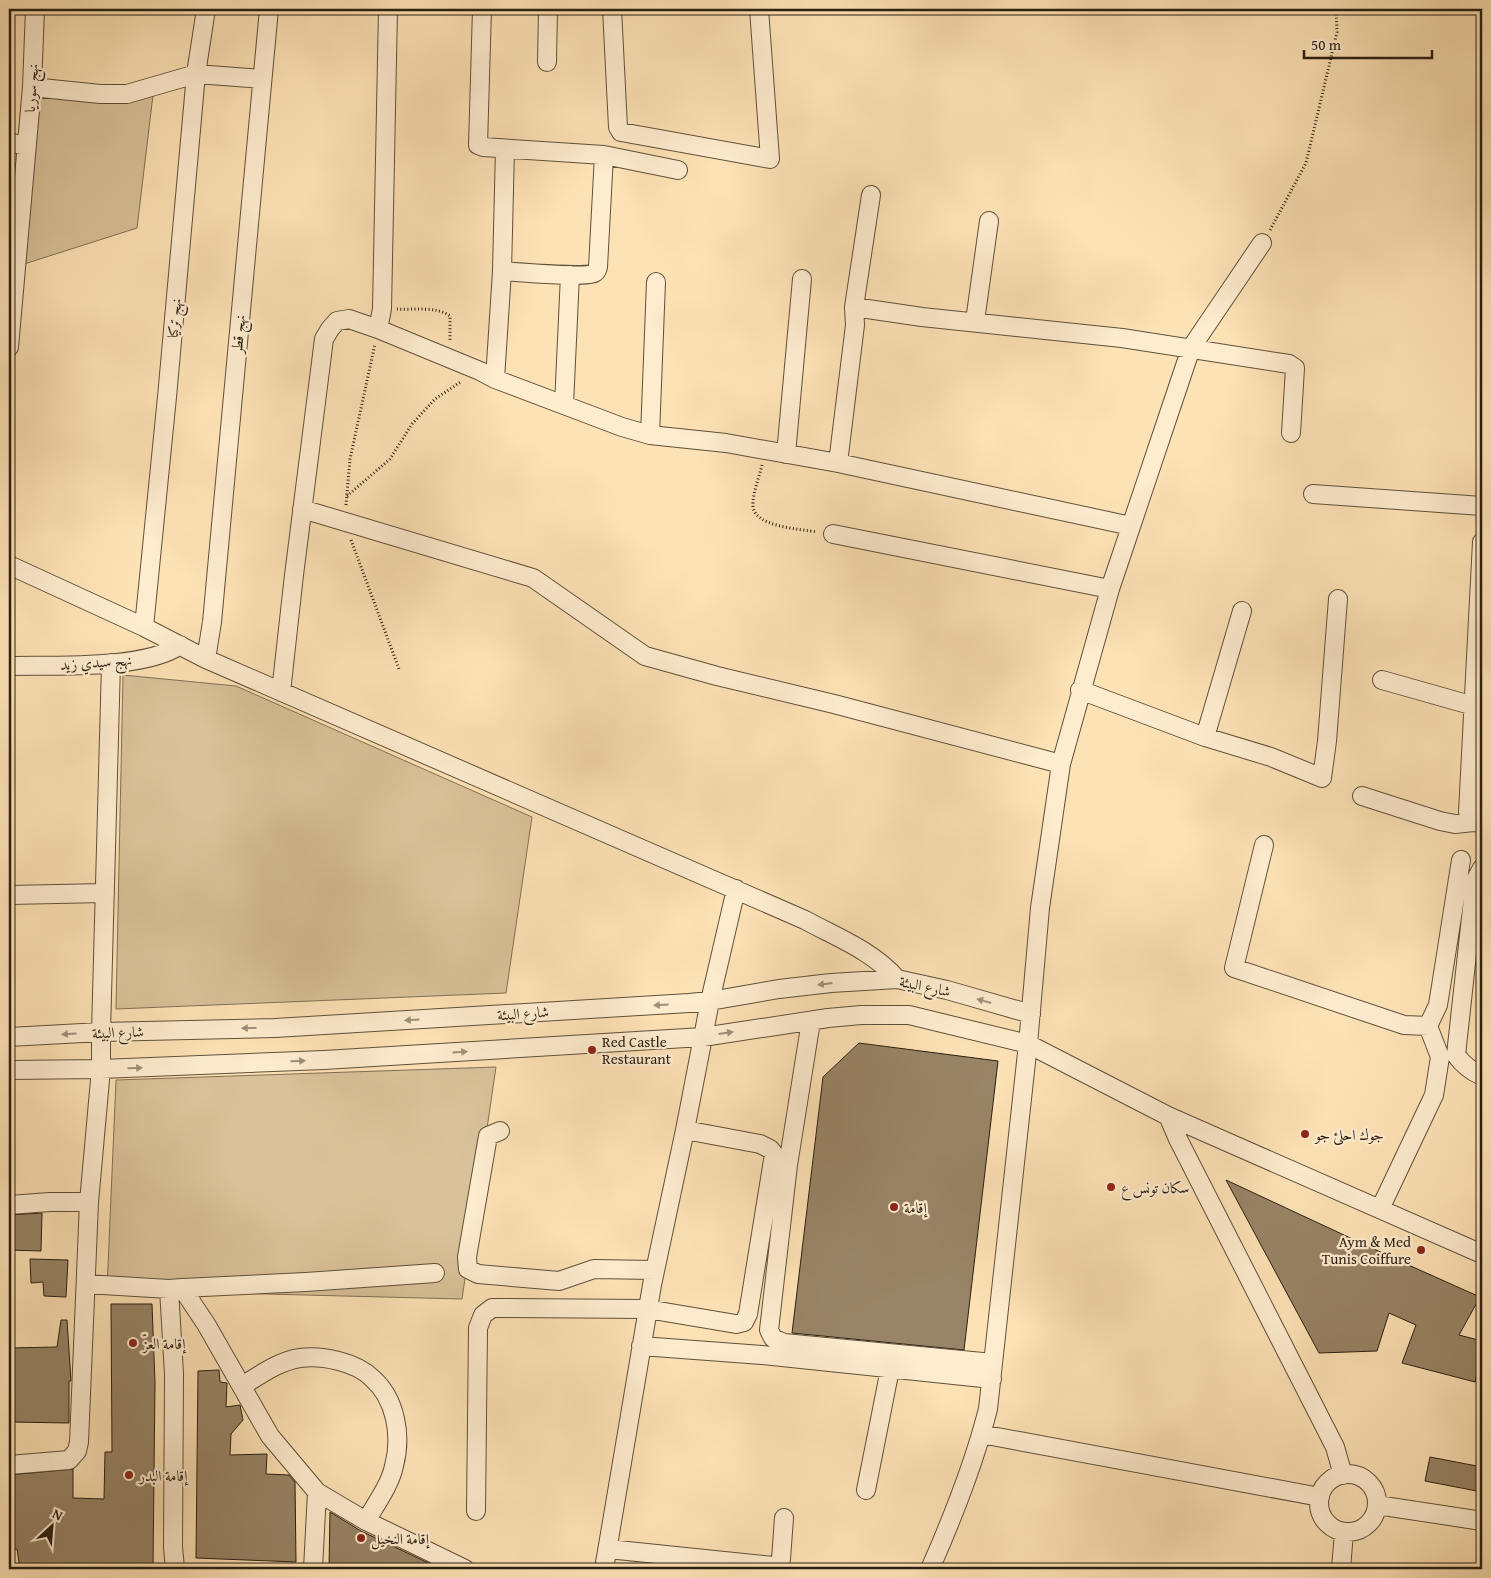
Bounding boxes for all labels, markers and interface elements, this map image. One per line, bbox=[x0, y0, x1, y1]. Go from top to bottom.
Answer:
scale bar bbox=[1304, 28, 1431, 60]
text: 50 m bbox=[1311, 34, 1342, 55]
street label: نهج سوريا bbox=[19, 63, 47, 113]
street label: نهج تركيا bbox=[162, 297, 190, 339]
street label: نهج قطر bbox=[226, 314, 254, 357]
street label: نهج سيدي زيد bbox=[59, 649, 133, 679]
street label: شارع البيئة bbox=[897, 970, 953, 1005]
one-way arrow bbox=[816, 980, 832, 988]
one-way arrow bbox=[976, 996, 991, 1004]
street label: شارع البيئة bbox=[496, 1001, 550, 1028]
one-way arrow bbox=[653, 1001, 669, 1009]
one-way arrow bbox=[403, 1017, 419, 1025]
street label: شارع البيئة bbox=[92, 1021, 144, 1046]
one-way arrow bbox=[241, 1025, 257, 1033]
one-way arrow bbox=[719, 1029, 735, 1037]
one-way arrow bbox=[61, 1030, 77, 1038]
place label: Red Castle Restaurant bbox=[602, 1031, 672, 1069]
marker: Red Castle Restaurant bbox=[586, 1044, 598, 1056]
one-way arrow bbox=[452, 1048, 468, 1056]
one-way arrow bbox=[290, 1057, 306, 1065]
one-way arrow bbox=[127, 1063, 143, 1071]
place label: جوك احلئ جو bbox=[1313, 1124, 1384, 1146]
marker: جوك احلئ جو bbox=[1299, 1128, 1311, 1140]
place label: سكان تونس ع bbox=[1121, 1177, 1189, 1201]
marker: سكان تونس ع bbox=[1105, 1181, 1117, 1193]
place label: إقامة bbox=[904, 1197, 928, 1218]
marker: إقامة bbox=[888, 1201, 900, 1213]
place label: Aym & Med Tunis Coiffure bbox=[1322, 1231, 1411, 1269]
marker: Aym & Med Tunis Coiffure bbox=[1415, 1244, 1427, 1256]
place label: إقامة العزّ bbox=[141, 1333, 187, 1354]
marker: إقامة العزّ bbox=[127, 1337, 139, 1349]
place label: إقامة البدر bbox=[137, 1465, 189, 1486]
marker: إقامة البدر bbox=[123, 1469, 135, 1481]
north arrow bbox=[28, 1500, 78, 1550]
text: N bbox=[49, 1503, 67, 1526]
place label: إقامة النخيل bbox=[371, 1528, 431, 1550]
marker: إقامة النخيل bbox=[355, 1532, 367, 1544]

